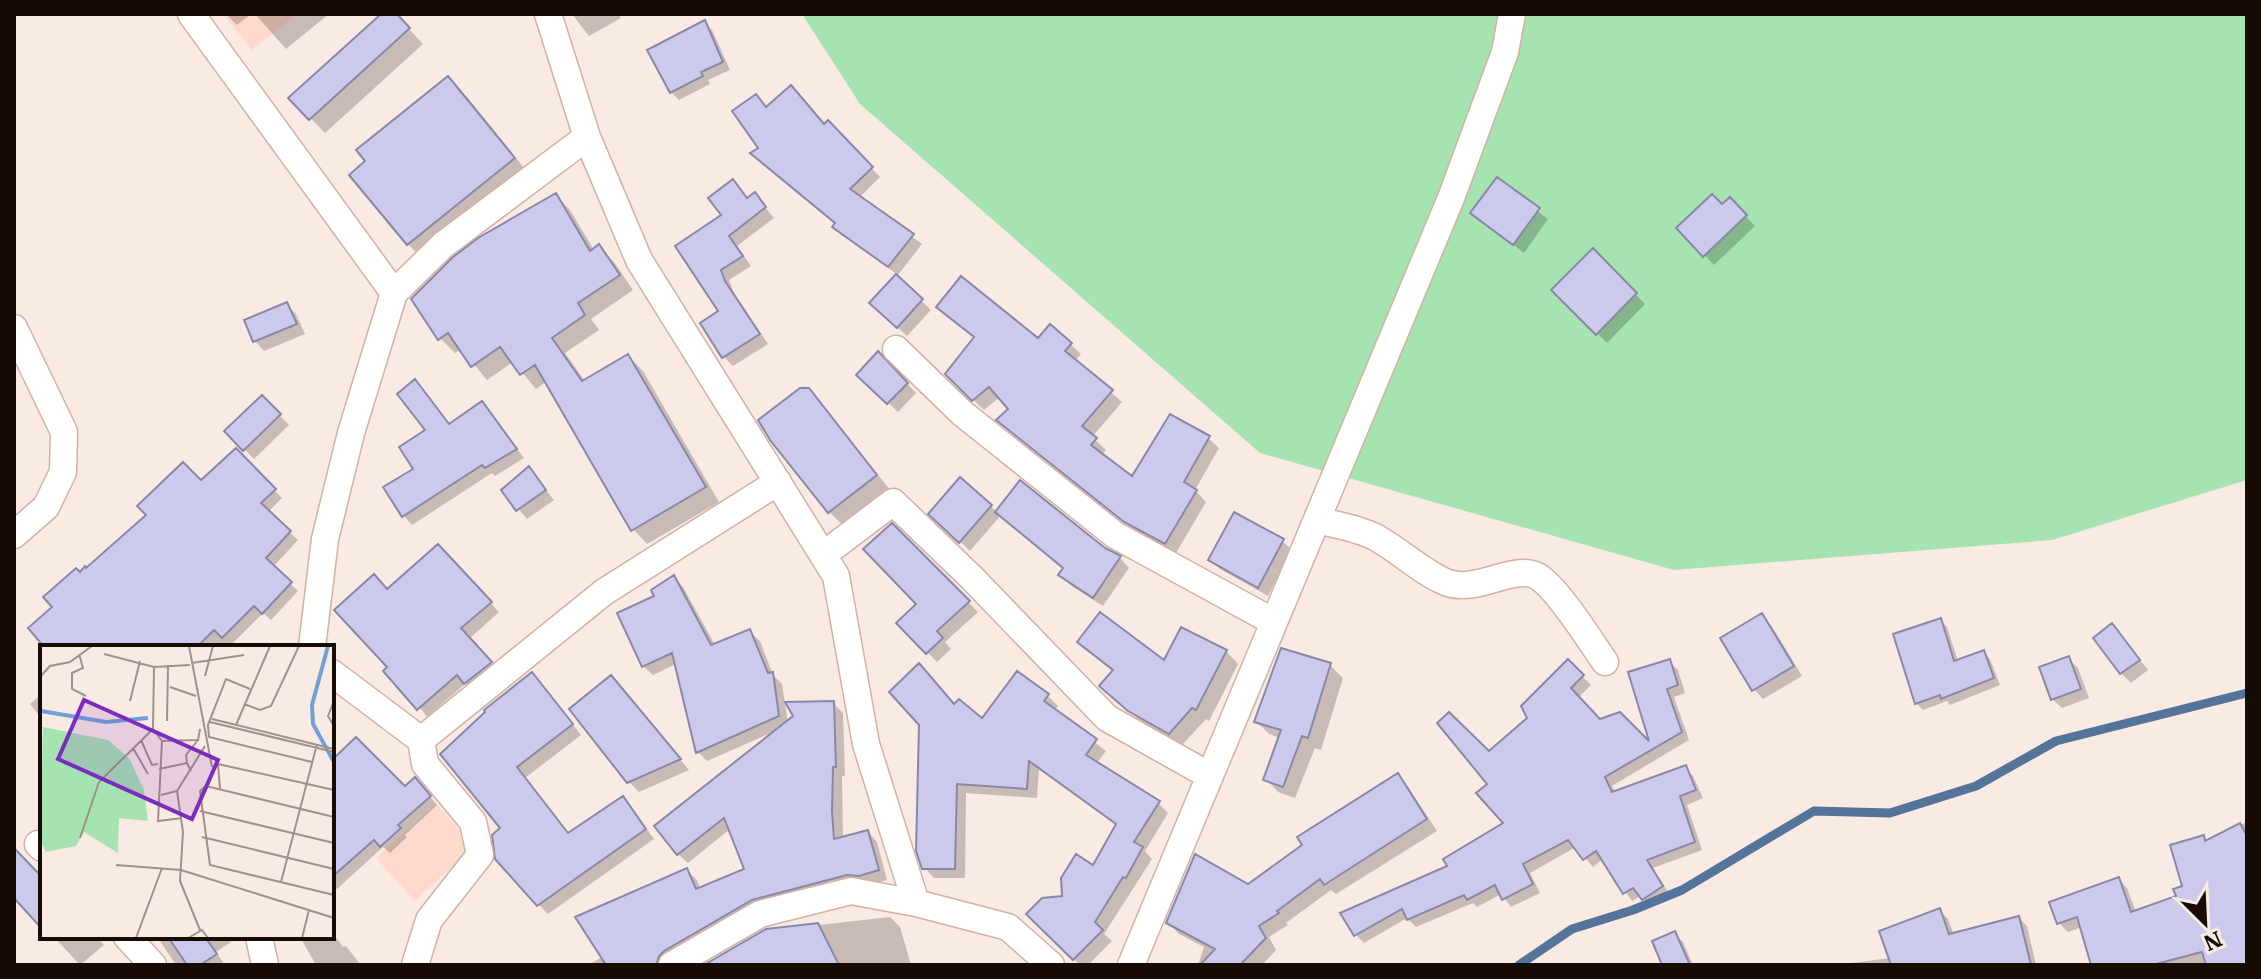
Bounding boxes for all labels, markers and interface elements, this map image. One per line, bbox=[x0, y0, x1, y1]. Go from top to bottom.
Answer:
inset map bbox=[40, 645, 334, 939]
north arrow bbox=[2165, 883, 2245, 963]
text: N bbox=[2199, 925, 2227, 959]

